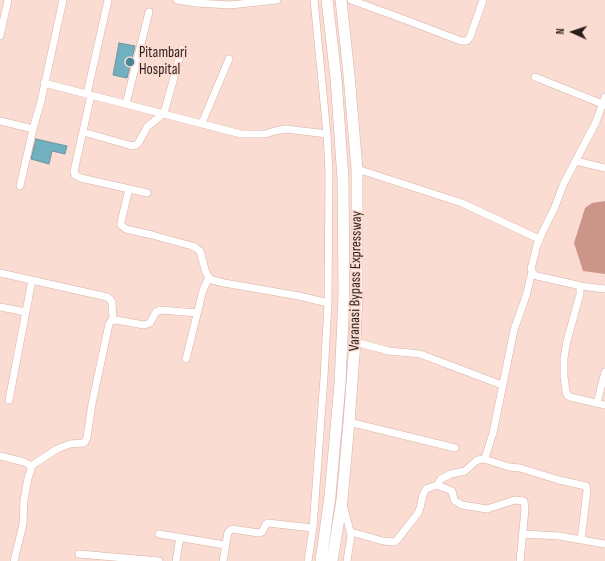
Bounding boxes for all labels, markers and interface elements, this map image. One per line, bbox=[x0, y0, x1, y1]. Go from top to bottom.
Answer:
north arrow bbox=[553, 12, 593, 52]
text: N bbox=[554, 28, 567, 35]
place label: Pitambari Hospital bbox=[139, 44, 187, 79]
marker: Pitambari Hospital bbox=[124, 56, 136, 68]
street label: Varanasi Bypass Expressway bbox=[346, 211, 366, 351]

